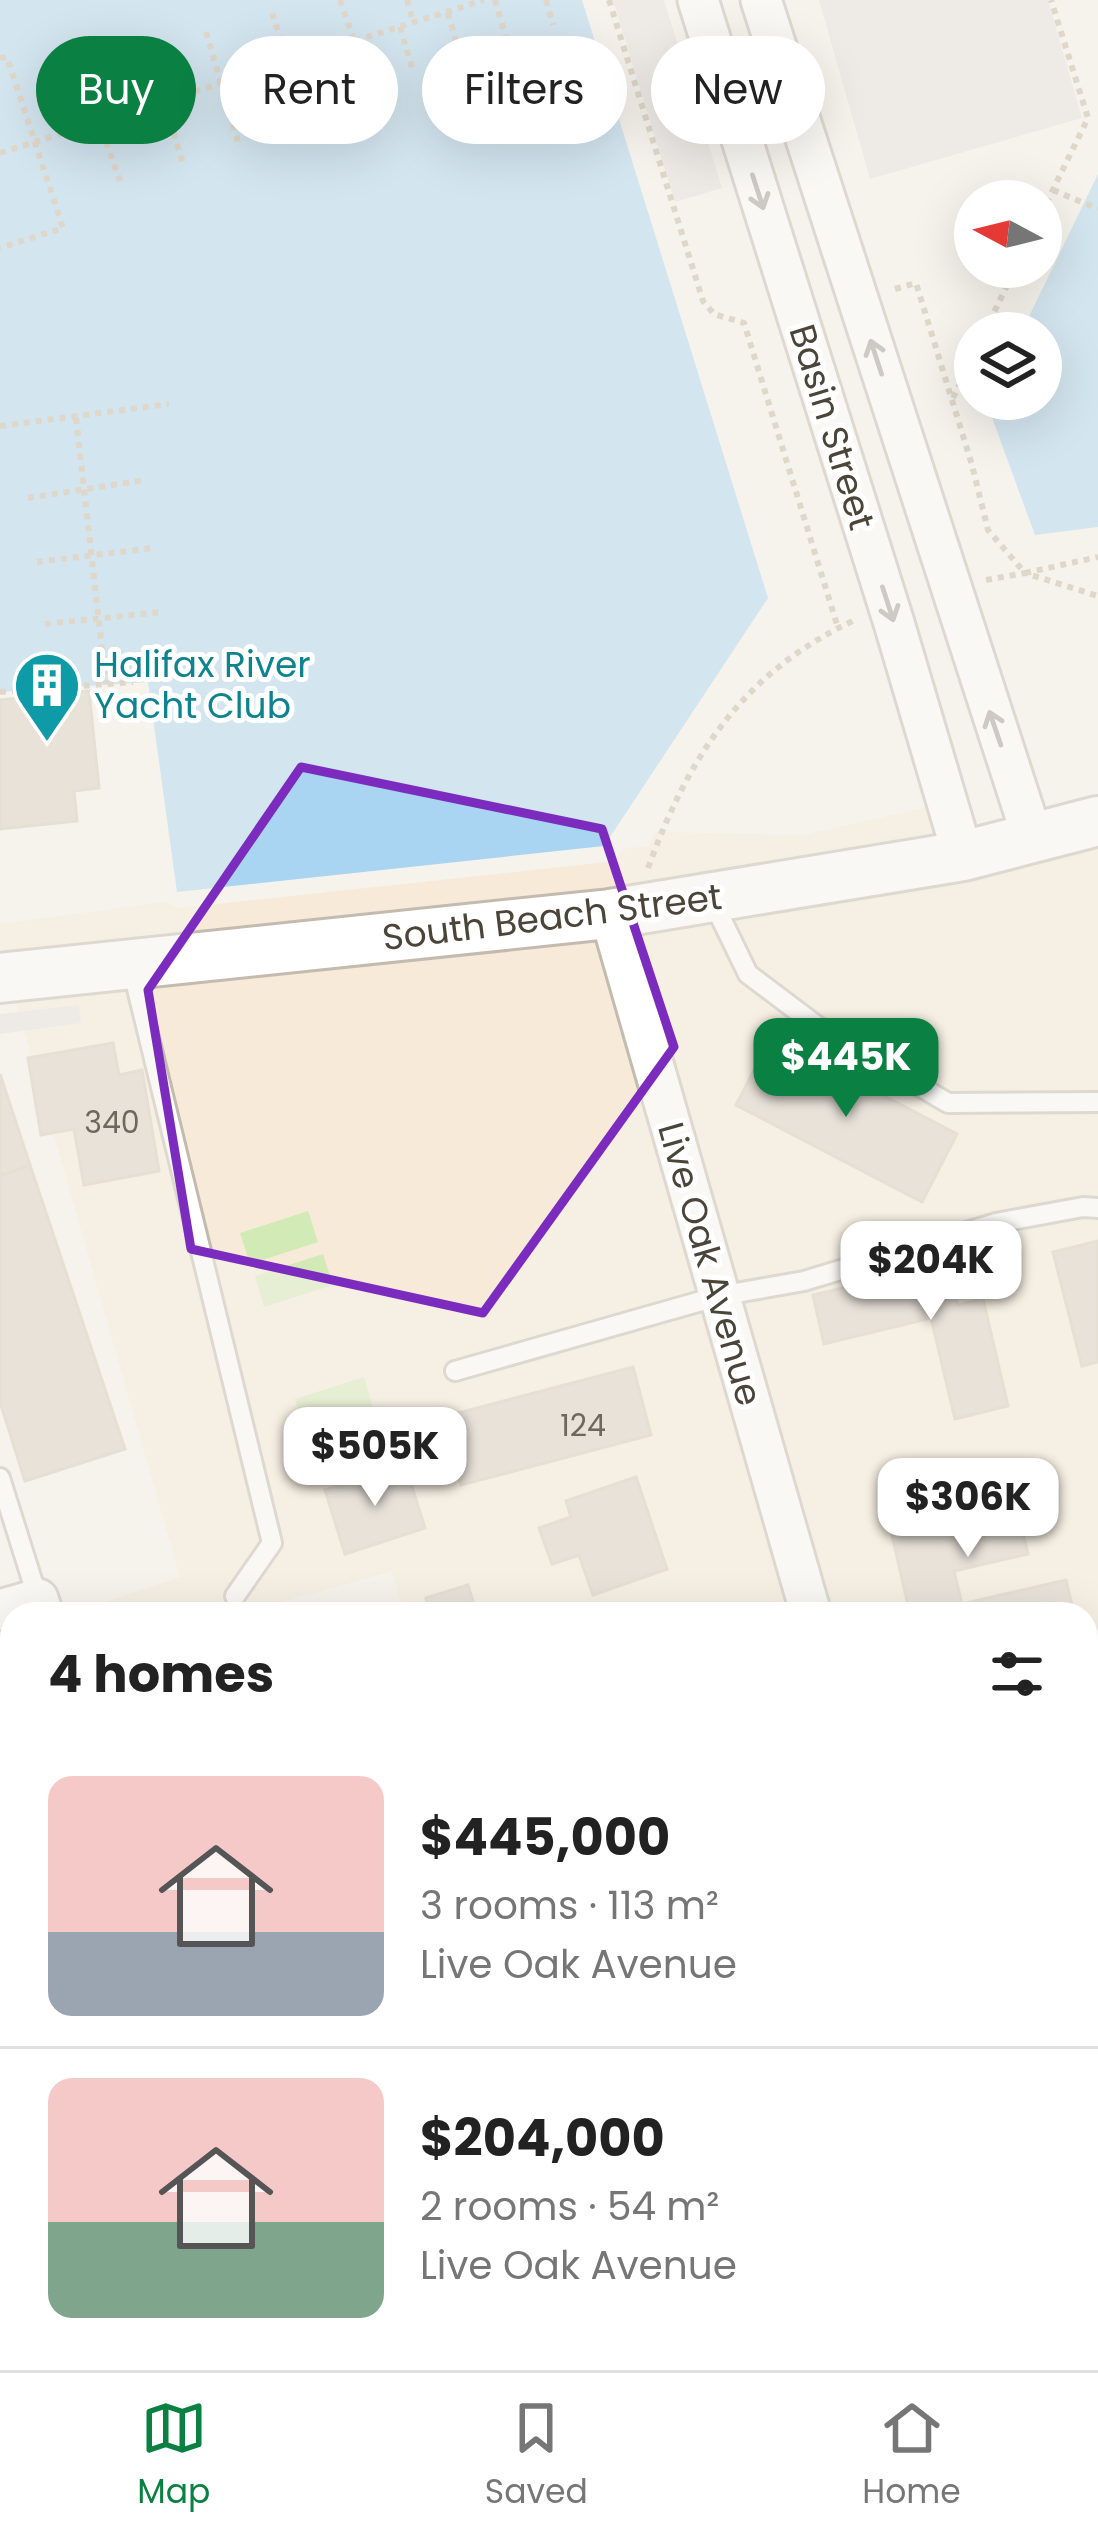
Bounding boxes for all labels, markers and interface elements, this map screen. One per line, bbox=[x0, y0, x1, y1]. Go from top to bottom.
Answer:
chip: Buy bbox=[36, 36, 196, 144]
chip: Rent bbox=[220, 36, 398, 144]
chip: Filters bbox=[422, 36, 627, 144]
chip: New bbox=[651, 36, 825, 144]
one-way arrow bbox=[749, 172, 771, 210]
north arrow bbox=[954, 180, 1062, 288]
map controls bbox=[954, 180, 1062, 420]
button: layers bbox=[954, 312, 1062, 420]
street label: Basin Street bbox=[777, 318, 887, 536]
one-way arrow bbox=[863, 339, 885, 377]
one-way arrow bbox=[878, 584, 900, 622]
place label: Halifax River Yacht Club bbox=[94, 639, 311, 731]
building icon: Halifax River Yacht Club bbox=[12, 650, 82, 744]
one-way arrow bbox=[983, 710, 1005, 748]
street label: South Beach Street bbox=[379, 871, 725, 963]
pin: $445K bbox=[762, 1018, 930, 1120]
text: $445K bbox=[780, 1029, 912, 1084]
house number: 340 bbox=[84, 1101, 140, 1144]
street label: Live Oak Avenue bbox=[645, 1116, 775, 1412]
pin: $204K bbox=[847, 1221, 1015, 1323]
text: $204K bbox=[868, 1232, 994, 1287]
house number: 124 bbox=[560, 1404, 606, 1447]
pin: $505K bbox=[291, 1407, 459, 1509]
text: $505K bbox=[311, 1418, 439, 1473]
pin: $306K bbox=[884, 1458, 1052, 1560]
text: $306K bbox=[905, 1469, 1031, 1524]
text: 4 homes bbox=[48, 1638, 274, 1710]
icon: filters bbox=[984, 1641, 1050, 1707]
text: $445,000 bbox=[420, 1801, 670, 1873]
icon: home bbox=[144, 1824, 288, 1968]
text: 3 rooms · 113 m² bbox=[420, 1878, 719, 1933]
text: Live Oak Avenue bbox=[420, 1937, 737, 1992]
text: $204,000 bbox=[420, 2102, 665, 2174]
icon: home bbox=[144, 2126, 288, 2270]
text: 2 rooms · 54 m² bbox=[420, 2179, 719, 2234]
text: Live Oak Avenue bbox=[420, 2238, 737, 2293]
tab: Map bbox=[137, 2395, 210, 2517]
tab: Saved bbox=[485, 2395, 588, 2517]
tab: Home bbox=[862, 2395, 961, 2517]

